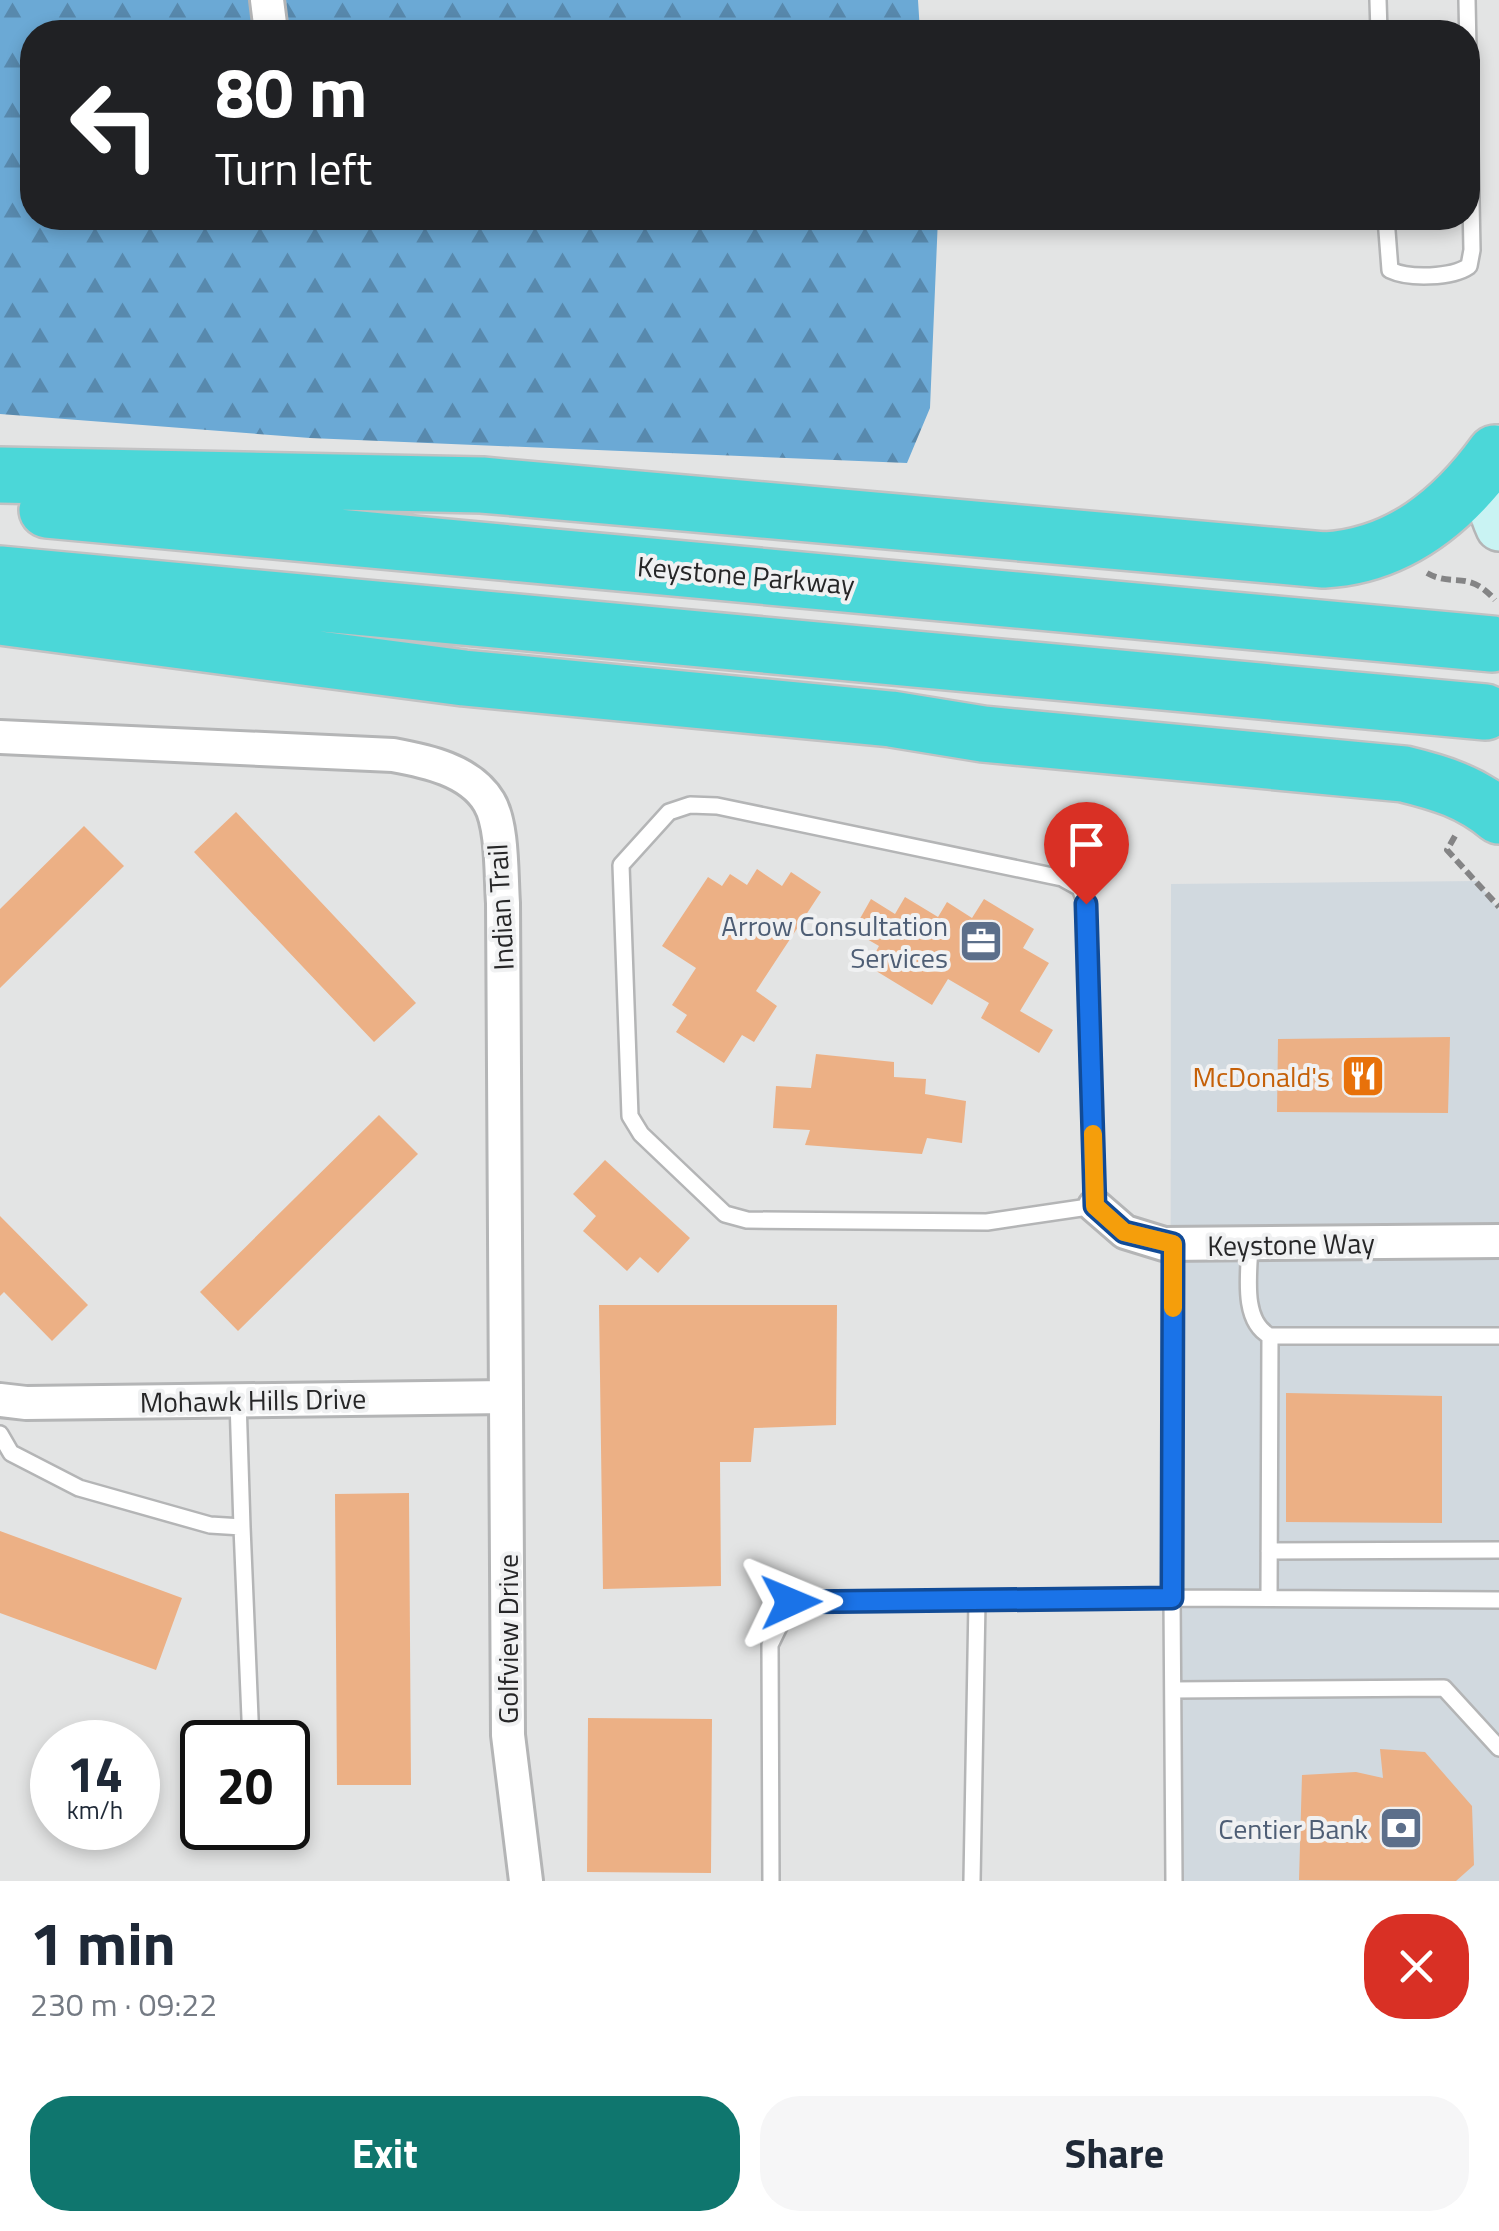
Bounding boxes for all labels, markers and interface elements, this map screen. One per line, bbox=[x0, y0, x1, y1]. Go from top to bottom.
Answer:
text: 80 m bbox=[215, 38, 368, 144]
icon: left bbox=[50, 60, 180, 190]
text: Turn left bbox=[215, 134, 372, 202]
street label: Keystone Parkway bbox=[636, 544, 856, 606]
pin bbox=[1044, 802, 1129, 905]
icon: arrive bbox=[1059, 817, 1114, 872]
street label: Indian Trail bbox=[475, 843, 525, 971]
place label: Arrow Consultation Services bbox=[721, 904, 948, 979]
office icon: Arrow Consultation Services bbox=[958, 918, 1004, 964]
restaurant icon: McDonald's bbox=[1340, 1053, 1386, 1099]
place label: McDonald's bbox=[1193, 1055, 1330, 1098]
street label: Keystone Way bbox=[1207, 1221, 1375, 1267]
street label: Mohawk Hills Drive bbox=[139, 1377, 367, 1423]
position arrow bbox=[739, 1550, 843, 1654]
street label: Golfview Drive bbox=[486, 1554, 529, 1724]
speed limit sign: 20 bbox=[180, 1720, 310, 1850]
text: 14 bbox=[67, 1735, 123, 1811]
text: km/h bbox=[67, 1791, 123, 1829]
bank icon: Centier Bank bbox=[1378, 1805, 1424, 1851]
place label: Centier Bank bbox=[1218, 1807, 1368, 1850]
text: 1 min bbox=[30, 1897, 176, 1988]
button: close bbox=[1364, 1914, 1469, 2019]
text: 230 m · 09:22 bbox=[30, 1980, 217, 2028]
button: Exit bbox=[30, 2096, 740, 2211]
button: Share bbox=[760, 2096, 1469, 2211]

